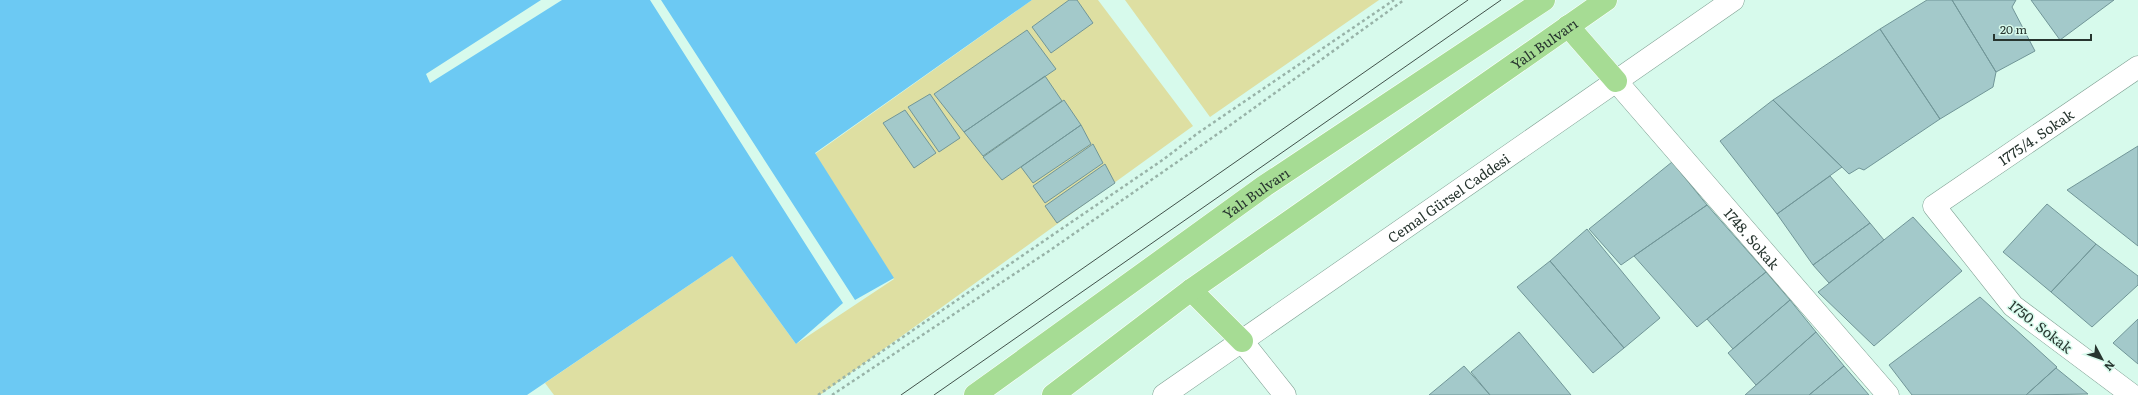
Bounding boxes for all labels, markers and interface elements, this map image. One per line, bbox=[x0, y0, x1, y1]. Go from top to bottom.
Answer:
street label: Yalı Bulvarı bbox=[1506, 13, 1582, 74]
scale bar bbox=[1994, 16, 2091, 42]
text: 20 m bbox=[2000, 20, 2027, 38]
street label: 1775/4. Sokak bbox=[1994, 104, 2078, 170]
street label: Cemal Gürsel Caddesi bbox=[1383, 148, 1514, 247]
street label: Yalı Bulvarı bbox=[1218, 162, 1293, 223]
street label: 1748. Sokak bbox=[1720, 203, 1785, 274]
street label: 1750. Sokak bbox=[2005, 295, 2077, 357]
north arrow bbox=[2082, 339, 2122, 379]
text: N bbox=[2101, 357, 2119, 375]

